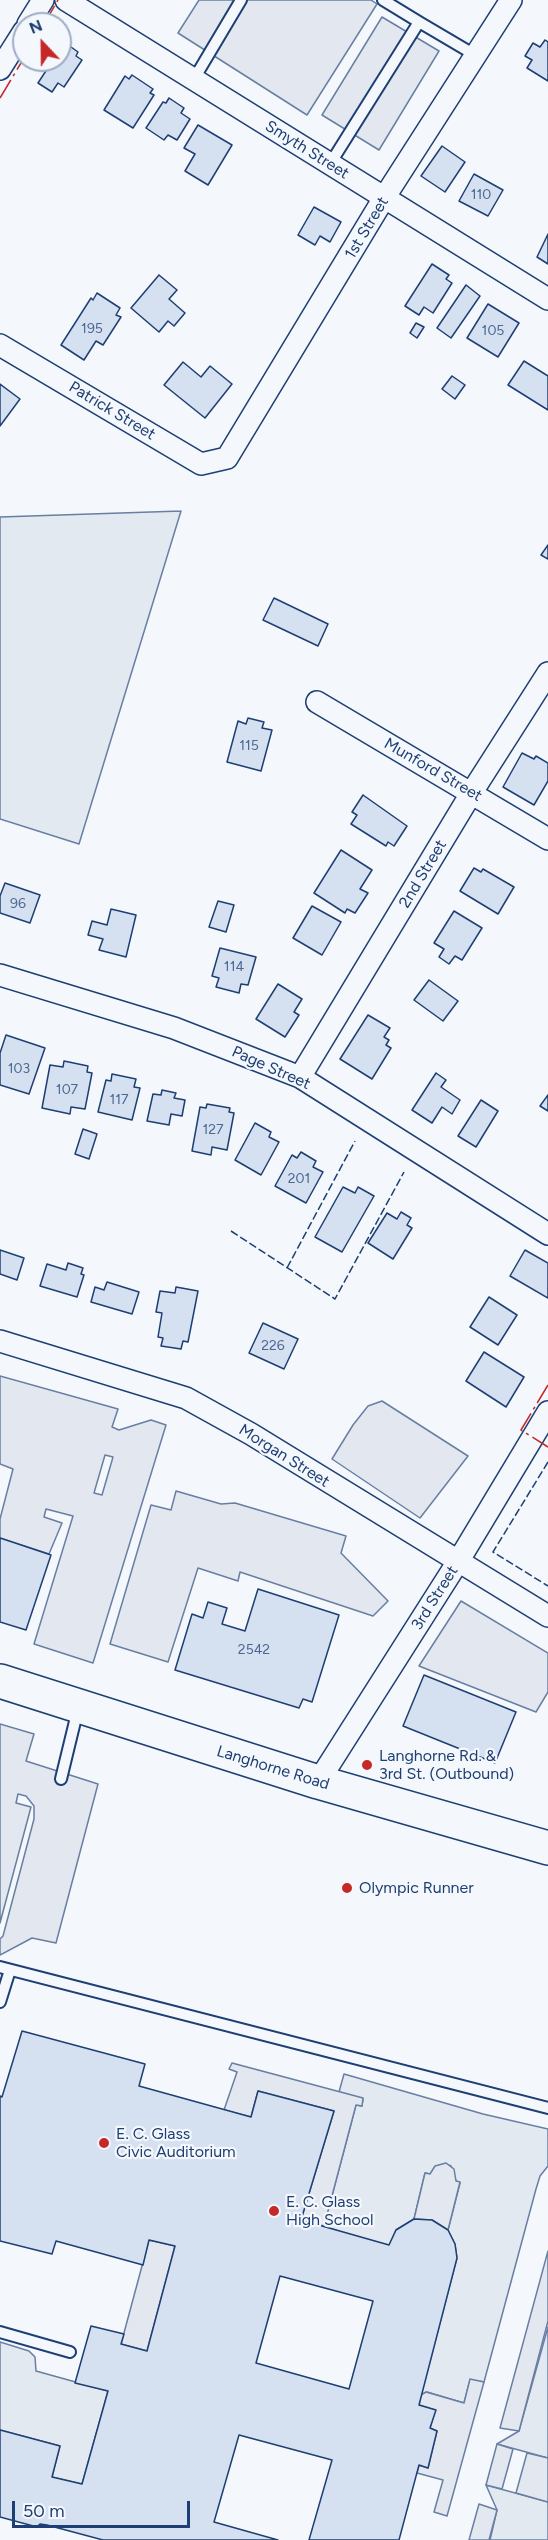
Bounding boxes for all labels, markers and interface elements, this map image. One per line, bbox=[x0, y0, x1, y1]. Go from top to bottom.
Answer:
north arrow bbox=[12, 12, 72, 72]
text: N bbox=[27, 16, 45, 38]
street label: Smyth Street bbox=[261, 117, 353, 183]
house number: 110 bbox=[471, 187, 491, 203]
street label: 1st Street bbox=[341, 194, 393, 262]
house number: 195 bbox=[81, 321, 103, 337]
house number: 105 bbox=[482, 323, 504, 339]
street label: Patrick Street bbox=[65, 378, 159, 444]
street label: Munford Street bbox=[381, 734, 485, 806]
house number: 115 bbox=[239, 738, 259, 754]
street label: 2nd Street bbox=[395, 836, 451, 912]
house number: 96 bbox=[10, 896, 26, 912]
house number: 114 bbox=[224, 959, 244, 975]
street label: Page Street bbox=[229, 1042, 313, 1094]
house number: 103 bbox=[8, 1061, 30, 1077]
house number: 107 bbox=[56, 1082, 78, 1098]
house number: 117 bbox=[109, 1092, 129, 1108]
house number: 127 bbox=[202, 1122, 224, 1138]
house number: 201 bbox=[288, 1171, 310, 1187]
house number: 226 bbox=[261, 1338, 285, 1354]
street label: Morgan Street bbox=[235, 1420, 333, 1492]
street label: 3rd Street bbox=[408, 1562, 462, 1634]
house number: 2542 bbox=[238, 1642, 270, 1658]
street label: Langhorne Road bbox=[214, 1742, 332, 1794]
place label: Langhorne Rd. & 3rd St. (Outbound) bbox=[379, 1746, 514, 1784]
marker: Langhorne Rd. & 3rd St. (Outbound) bbox=[360, 1758, 374, 1772]
place label: Olympic Runner bbox=[359, 1878, 474, 1898]
marker: Olympic Runner bbox=[340, 1881, 354, 1895]
place label: E. C. Glass Civic Auditorium bbox=[116, 2124, 236, 2162]
marker: E. C. Glass Civic Auditorium bbox=[97, 2136, 111, 2150]
place label: E. C. Glass High School bbox=[286, 2192, 373, 2230]
marker: E. C. Glass High School bbox=[267, 2204, 281, 2218]
scale bar bbox=[15, 2489, 194, 2527]
text: 50 m bbox=[23, 2500, 65, 2522]

